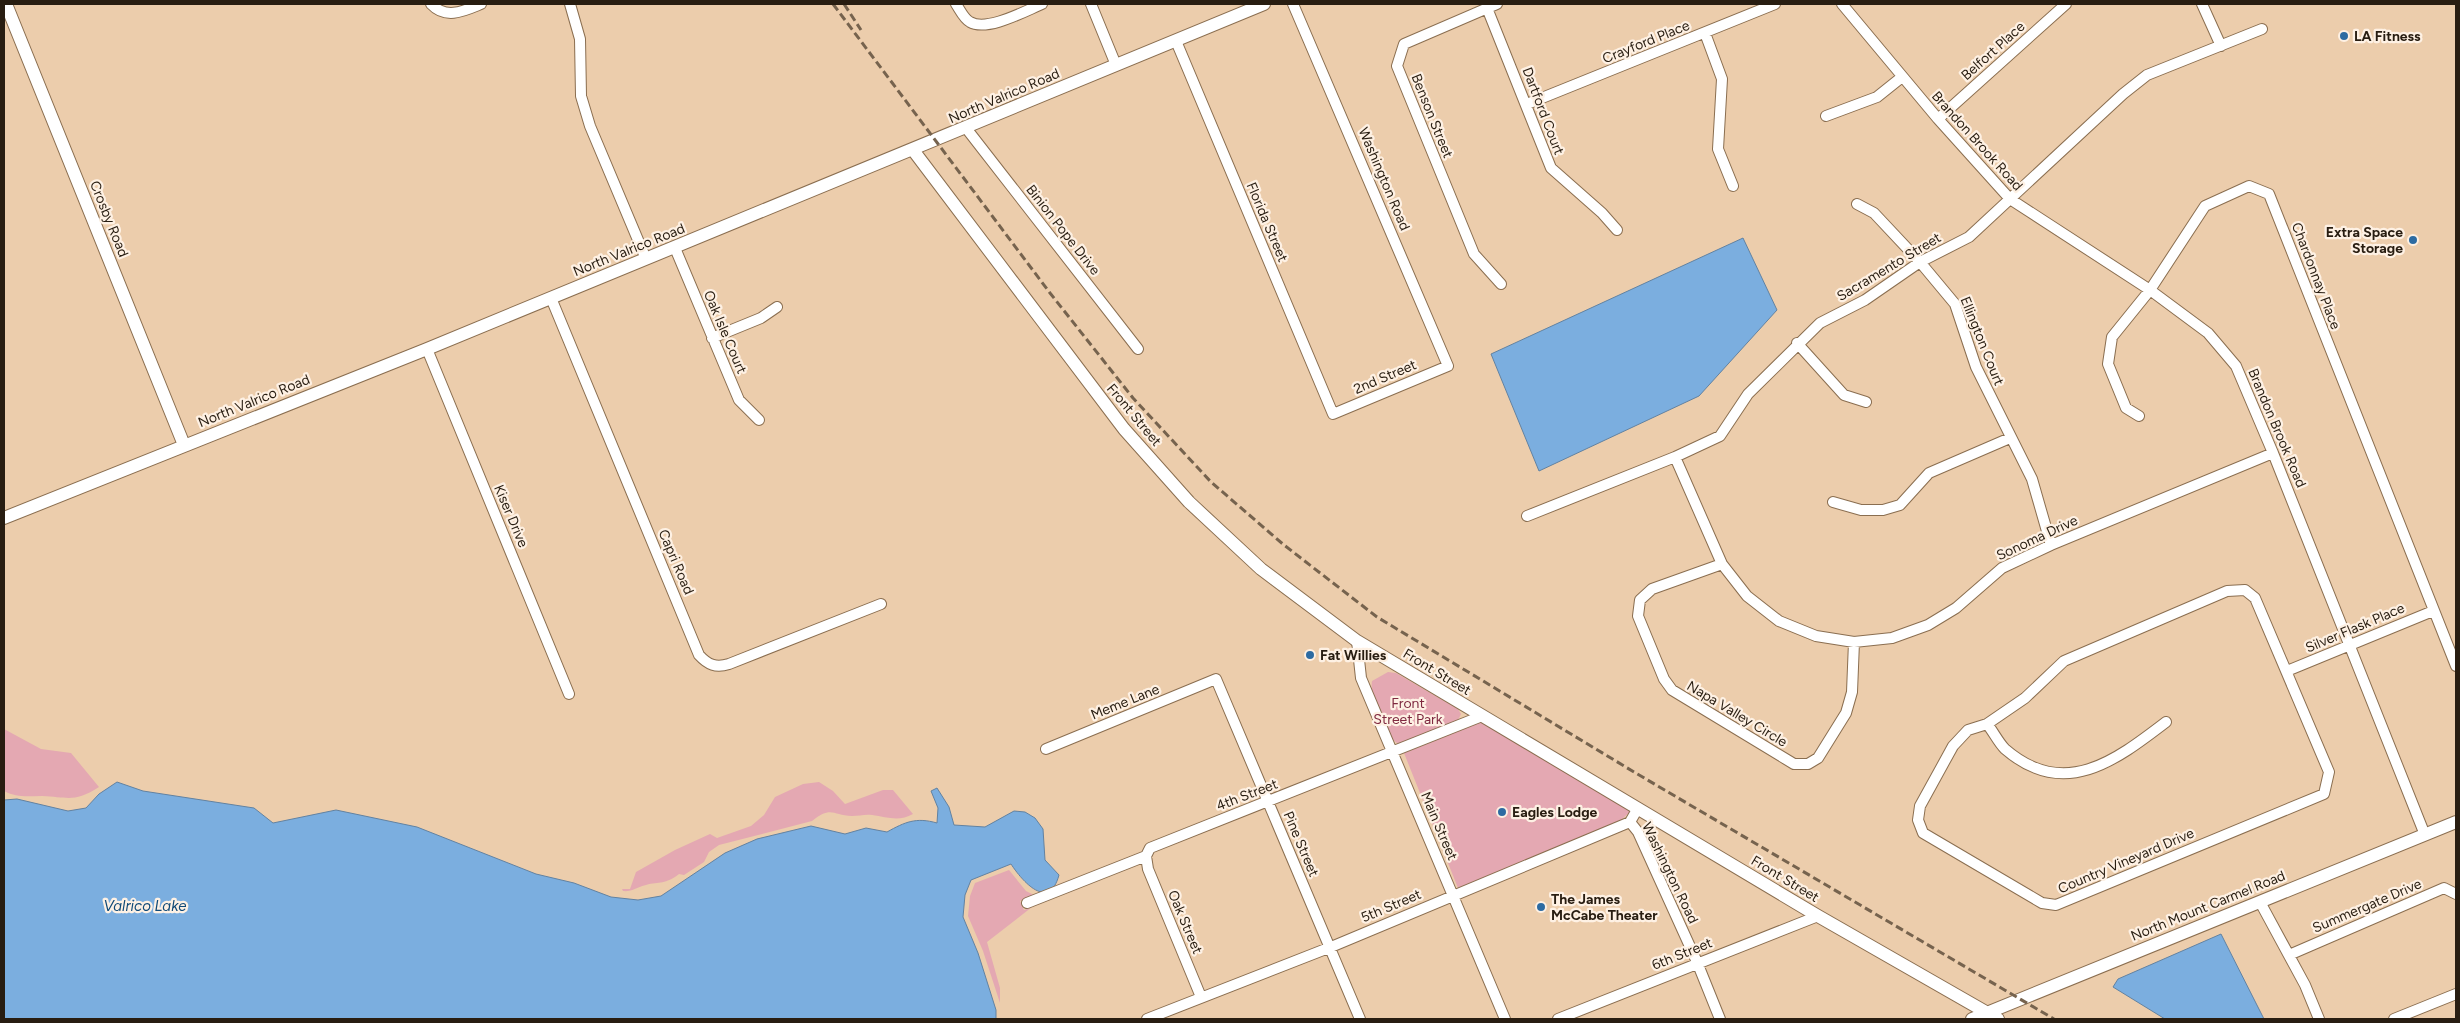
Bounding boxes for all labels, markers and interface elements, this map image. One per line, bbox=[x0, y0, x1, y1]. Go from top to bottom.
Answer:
street label: Crayford Place bbox=[1600, 17, 1692, 67]
street label: Belfort Place bbox=[1958, 18, 2029, 84]
place label: LA Fitness bbox=[2354, 28, 2421, 45]
marker: LA Fitness bbox=[2338, 30, 2350, 42]
street label: North Valrico Road bbox=[946, 65, 1062, 127]
street label: Dartford Court bbox=[1518, 65, 1568, 157]
street label: Benson Street bbox=[1407, 71, 1457, 161]
street label: Brandon Brook Road bbox=[1928, 88, 2026, 194]
street label: Washington Road bbox=[1355, 125, 1413, 233]
street label: Crosby Road bbox=[86, 178, 132, 260]
street label: Florida Street bbox=[1243, 180, 1291, 264]
street label: Binion Pope Drive bbox=[1022, 181, 1104, 279]
street label: North Valrico Road bbox=[571, 220, 687, 280]
street label: Chardonnay Place bbox=[2288, 220, 2344, 332]
place label: Extra Space Storage bbox=[2326, 224, 2403, 257]
street label: Sacramento Street bbox=[1834, 229, 1944, 305]
marker: Extra Space Storage bbox=[2407, 234, 2419, 246]
street label: Oak Isle Court bbox=[700, 288, 750, 376]
street label: Ellington Court bbox=[1956, 294, 2008, 388]
street label: 2nd Street bbox=[1351, 356, 1419, 398]
street label: Brandon Brook Road bbox=[2244, 366, 2310, 490]
street label: North Valrico Road bbox=[196, 371, 312, 431]
street label: Front Street bbox=[1103, 380, 1165, 450]
street label: Kiser Drive bbox=[490, 482, 532, 550]
street label: Sonoma Drive bbox=[1994, 512, 2081, 564]
street label: Capri Road bbox=[655, 527, 697, 597]
street label: Silver Flask Place bbox=[2303, 599, 2407, 657]
street label: Front Street bbox=[1400, 645, 1474, 699]
place label: Fat Willies bbox=[1320, 647, 1387, 664]
marker: Fat Willies bbox=[1304, 649, 1316, 661]
street label: Napa Valley Circle bbox=[1684, 677, 1791, 751]
street label: Meme Lane bbox=[1088, 680, 1162, 723]
park label: Front Street Park bbox=[1373, 695, 1443, 728]
street label: 4th Street bbox=[1214, 776, 1280, 814]
street label: Main Street bbox=[1417, 789, 1461, 863]
place label: Eagles Lodge bbox=[1512, 804, 1598, 821]
marker: Eagles Lodge bbox=[1496, 806, 1508, 818]
street label: Pine Street bbox=[1280, 809, 1322, 879]
street label: Washington Road bbox=[1638, 820, 1702, 926]
street label: Country Vineyard Drive bbox=[2055, 825, 2197, 897]
street label: Front Street bbox=[1748, 852, 1822, 906]
street label: North Mount Carmel Road bbox=[2128, 867, 2288, 945]
street label: Summergate Drive bbox=[2310, 875, 2424, 937]
street label: 5th Street bbox=[1358, 886, 1424, 926]
street label: Oak Street bbox=[1164, 888, 1206, 956]
place label: The James McCabe Theater bbox=[1551, 891, 1658, 924]
water label: Valrico Lake bbox=[103, 897, 187, 915]
marker: The James McCabe Theater bbox=[1535, 901, 1547, 913]
street label: 6th Street bbox=[1649, 934, 1715, 974]

